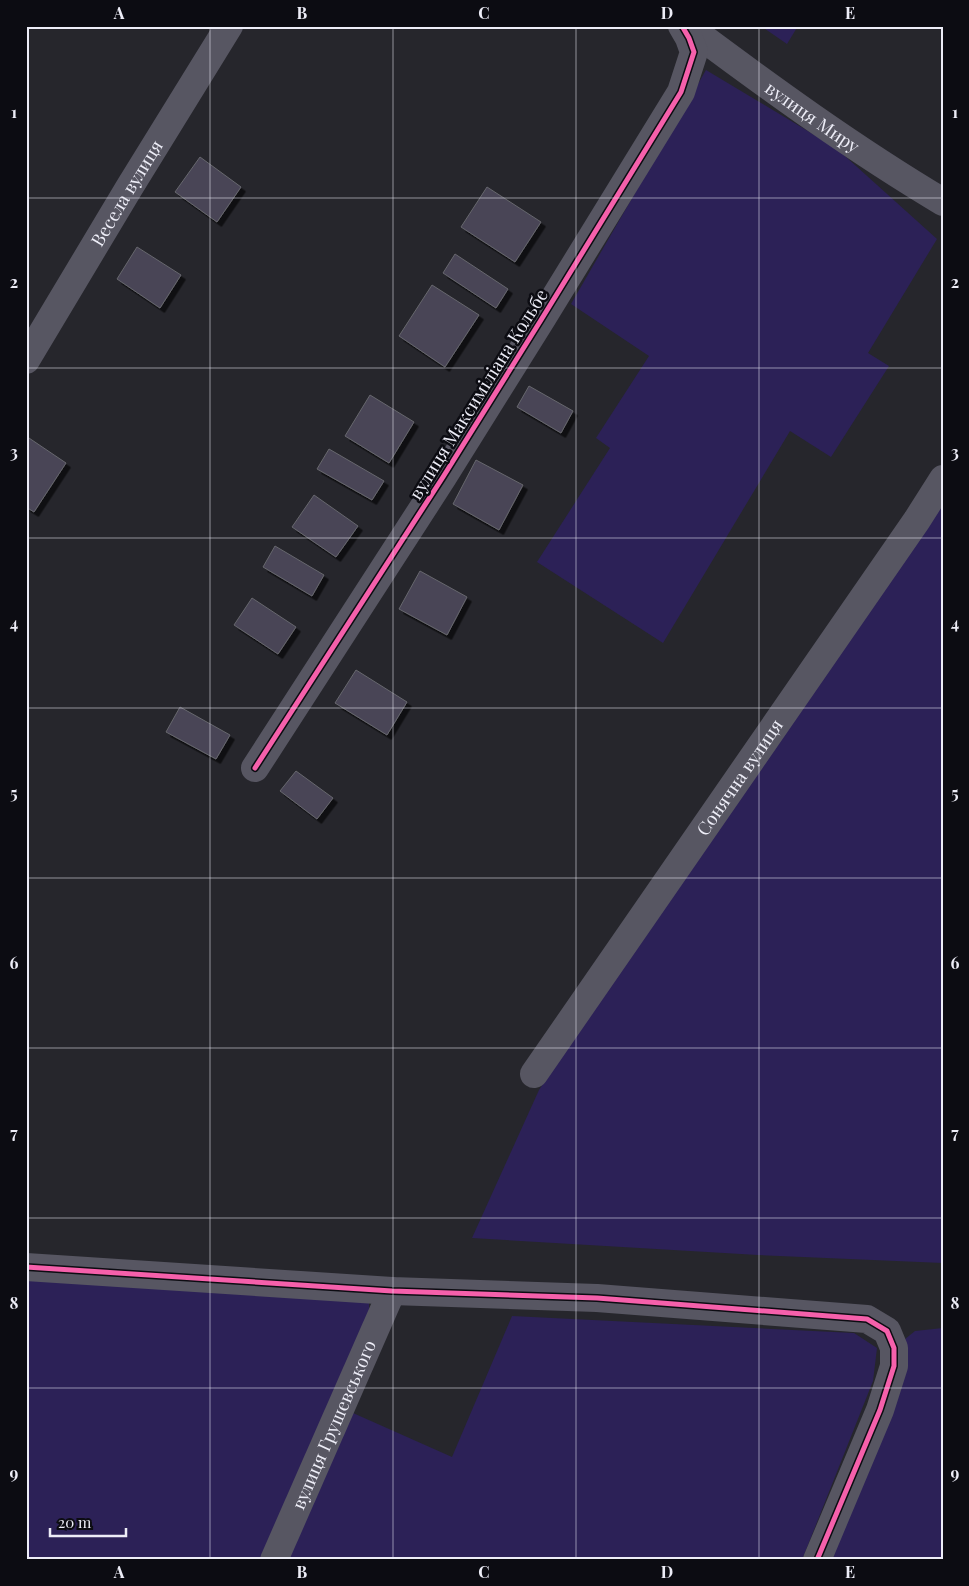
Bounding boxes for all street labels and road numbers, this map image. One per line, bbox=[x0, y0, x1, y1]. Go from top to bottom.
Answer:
street label: вулиця Миру bbox=[761, 76, 864, 158]
street label: Весела вулиця bbox=[85, 135, 168, 250]
street label: вулиця Максиміліана Кольбе bbox=[403, 284, 553, 504]
street label: Сонячна вулиця bbox=[691, 714, 788, 840]
street label: вулиця Грушевського bbox=[286, 1336, 381, 1513]

